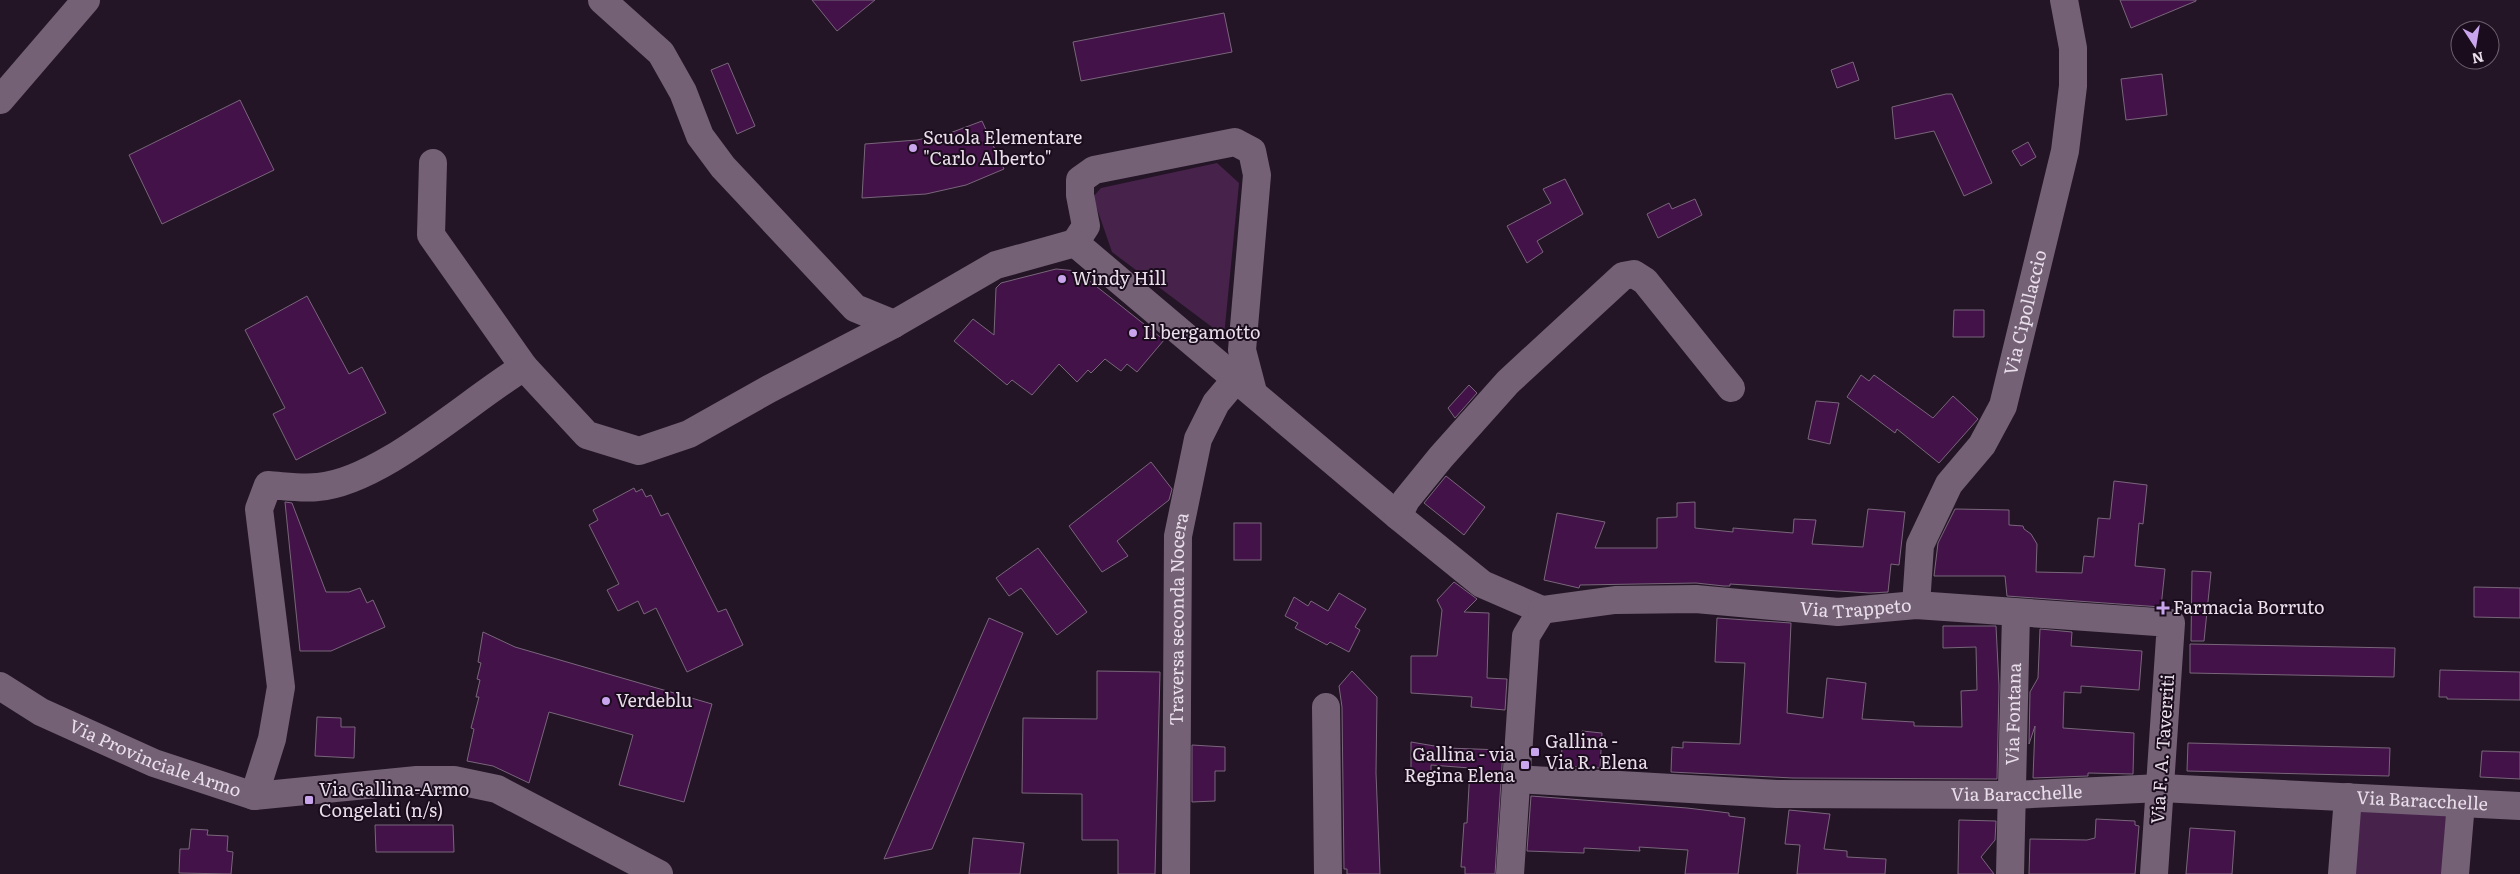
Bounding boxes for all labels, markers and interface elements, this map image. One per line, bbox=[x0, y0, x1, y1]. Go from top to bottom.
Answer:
north arrow bbox=[2450, 20, 2500, 70]
text: N bbox=[2470, 48, 2486, 70]
place label: Scuola Elementare "Carlo Alberto" bbox=[923, 123, 1082, 171]
marker: Scuola Elementare "Carlo Alberto" bbox=[907, 142, 919, 154]
street label: Via Cipollaccio bbox=[1996, 247, 2053, 378]
place label: Windy Hill bbox=[1072, 264, 1167, 291]
marker: Windy Hill bbox=[1056, 273, 1068, 285]
place label: Il bergamotto bbox=[1143, 318, 1261, 345]
marker: Il bergamotto bbox=[1127, 327, 1139, 339]
street label: Traversa seconda Nocera bbox=[1162, 509, 1195, 726]
street label: Via Trappeto bbox=[1799, 590, 1913, 624]
place label: Farmacia Borruto bbox=[2173, 593, 2325, 620]
marker: Farmacia Borruto bbox=[2157, 602, 2169, 614]
street label: Via Fontana bbox=[1998, 662, 2027, 766]
street label: Via F. A. Taverriti bbox=[2143, 673, 2180, 825]
place label: Verdeblu bbox=[616, 686, 692, 713]
marker: Verdeblu bbox=[600, 695, 612, 707]
street label: Via Provinciale Armo bbox=[65, 711, 245, 803]
place label: Gallina - Via R. Elena bbox=[1545, 727, 1648, 775]
place label: Gallina - via Regina Elena bbox=[1404, 740, 1515, 788]
marker: Gallina - Via R. Elena bbox=[1529, 746, 1541, 758]
marker: Gallina - via Regina Elena bbox=[1519, 759, 1531, 771]
place label: Via Gallina-Armo Congelati (n/s) bbox=[319, 775, 469, 823]
street label: Via Baracchelle bbox=[1951, 777, 2083, 807]
street label: Via Baracchelle bbox=[2356, 783, 2489, 816]
marker: Via Gallina-Armo Congelati (n/s) bbox=[303, 794, 315, 806]

